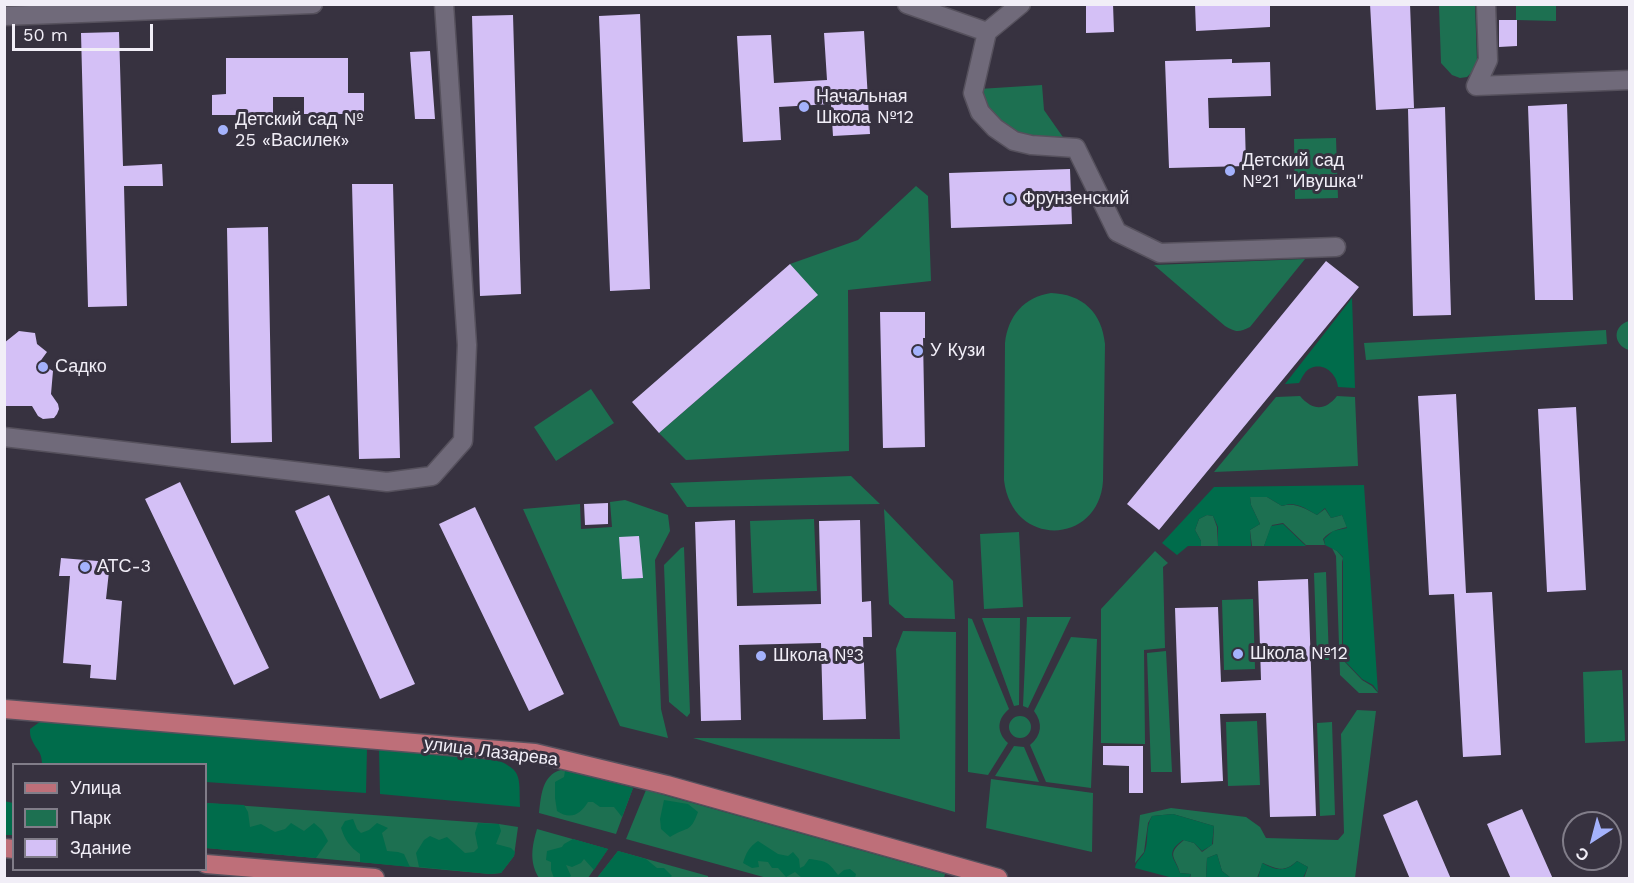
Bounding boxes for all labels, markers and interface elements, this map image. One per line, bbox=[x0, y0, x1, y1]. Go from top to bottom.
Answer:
scale bar bbox=[15, 12, 156, 50]
text: 50 m bbox=[23, 24, 68, 45]
place label: Начальная Школа №12 bbox=[816, 86, 914, 128]
marker: Начальная Школа №12 bbox=[797, 100, 811, 114]
place label: Детский сад № 25 «Василек» bbox=[235, 109, 363, 152]
marker: Детский сад № 25 «Василек» bbox=[216, 123, 230, 137]
place label: Детский сад №21 "Ивушка" bbox=[1242, 150, 1364, 192]
marker: Детский сад №21 "Ивушка" bbox=[1223, 164, 1237, 178]
place label: Фрунзенский bbox=[1022, 188, 1129, 210]
marker: Фрунзенский bbox=[1003, 192, 1017, 206]
place label: У Кузи bbox=[930, 340, 985, 362]
marker: У Кузи bbox=[911, 344, 925, 358]
place label: Садко bbox=[55, 356, 107, 378]
marker: Садко bbox=[36, 360, 50, 374]
place label: АТС-3 bbox=[97, 556, 151, 578]
marker: АТС-3 bbox=[78, 560, 92, 574]
place label: Школа №12 bbox=[1250, 643, 1348, 665]
place label: Школа №3 bbox=[773, 645, 864, 667]
marker: Школа №12 bbox=[1231, 647, 1245, 661]
marker: Школа №3 bbox=[754, 649, 768, 663]
street label: улица Лазарева bbox=[423, 733, 559, 771]
legend bbox=[12, 763, 207, 871]
text: Улица bbox=[70, 777, 121, 798]
text: Парк bbox=[70, 807, 111, 828]
north arrow bbox=[1562, 811, 1622, 871]
text: Здание bbox=[70, 837, 131, 858]
text: С bbox=[1572, 843, 1593, 865]

